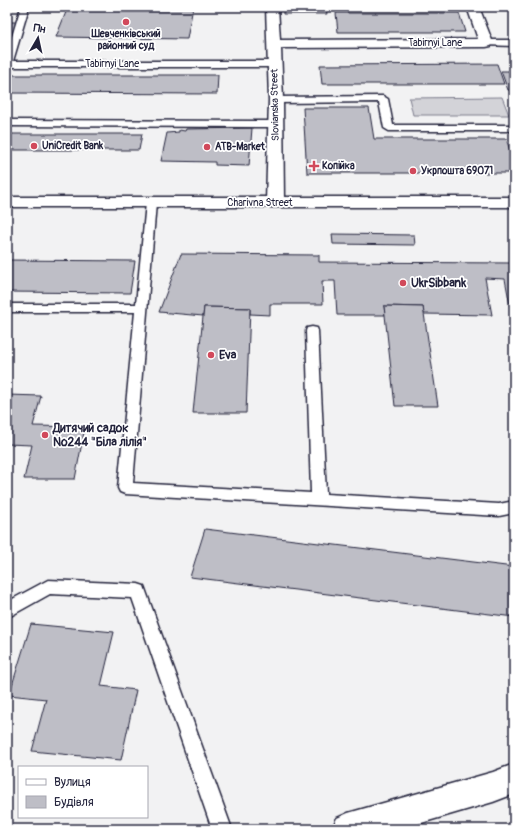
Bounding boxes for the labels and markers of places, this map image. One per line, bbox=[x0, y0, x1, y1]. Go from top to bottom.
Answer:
marker: Шевченківський районний суд bbox=[121, 17, 131, 27]
place label: Шевченківський районний суд bbox=[91, 28, 161, 52]
place label: UniCredit Bank bbox=[42, 140, 104, 152]
marker: UniCredit Bank bbox=[29, 141, 39, 151]
place label: ATB-Market bbox=[215, 141, 266, 153]
marker: ATB-Market bbox=[202, 142, 212, 152]
place label: Копійка bbox=[322, 160, 355, 172]
marker: Копійка bbox=[309, 161, 319, 171]
place label: Укрпошта 69071 bbox=[421, 165, 493, 177]
marker: Укрпошта 69071 bbox=[408, 166, 418, 176]
place label: UkrSibbank bbox=[411, 276, 467, 291]
marker: UkrSibbank bbox=[398, 278, 408, 288]
place label: Eva bbox=[219, 348, 237, 363]
marker: Eva bbox=[206, 350, 216, 360]
place label: Дитячий садок №244 "Біла лілія" bbox=[52, 421, 147, 450]
marker: Дитячий садок №244 "Біла лілія" bbox=[40, 430, 50, 440]

